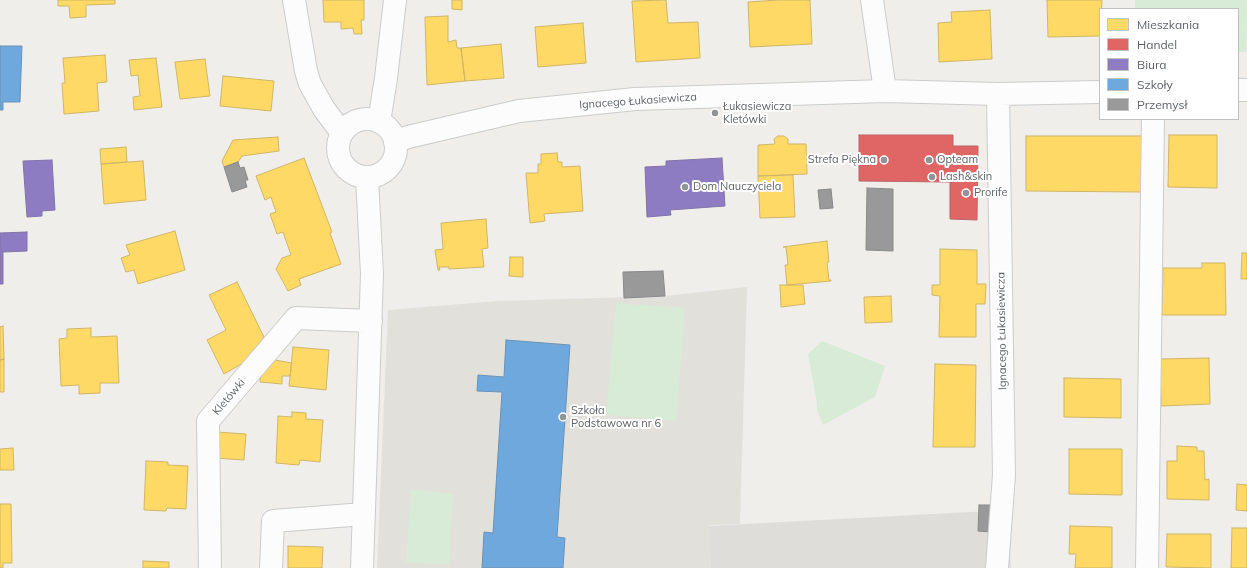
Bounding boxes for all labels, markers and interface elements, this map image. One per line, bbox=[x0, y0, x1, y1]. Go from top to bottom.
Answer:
legend bbox=[1099, 8, 1239, 120]
text: Mieszkania bbox=[1137, 17, 1199, 32]
text: Handel bbox=[1137, 37, 1177, 52]
text: Biura bbox=[1137, 57, 1166, 72]
text: Szkoły bbox=[1137, 77, 1173, 92]
street label: Ignacego Łukasiewicza bbox=[579, 90, 697, 112]
text: Przemysł bbox=[1137, 97, 1187, 112]
place label: Łukasiewicza Kletówki bbox=[723, 100, 791, 126]
marker: Łukasiewicza Kletówki bbox=[710, 108, 720, 118]
place label: Strefa Piękna bbox=[808, 153, 876, 167]
place label: Opteam bbox=[937, 153, 978, 167]
marker: Strefa Piękna bbox=[879, 155, 889, 165]
marker: Opteam bbox=[924, 155, 934, 165]
place label: Lash&skin bbox=[940, 170, 992, 184]
marker: Lash&skin bbox=[927, 172, 937, 182]
place label: Dom Nauczyciela bbox=[693, 180, 781, 194]
marker: Dom Nauczyciela bbox=[680, 182, 690, 192]
place label: Prorife bbox=[974, 186, 1007, 200]
marker: Prorife bbox=[961, 188, 971, 198]
street label: Ignacego Łukasiewicza bbox=[994, 272, 1010, 390]
street label: Kletówki bbox=[210, 376, 248, 418]
place label: Szkoła Podstawowa nr 6 bbox=[571, 404, 661, 430]
marker: Szkoła Podstawowa nr 6 bbox=[558, 412, 568, 422]

